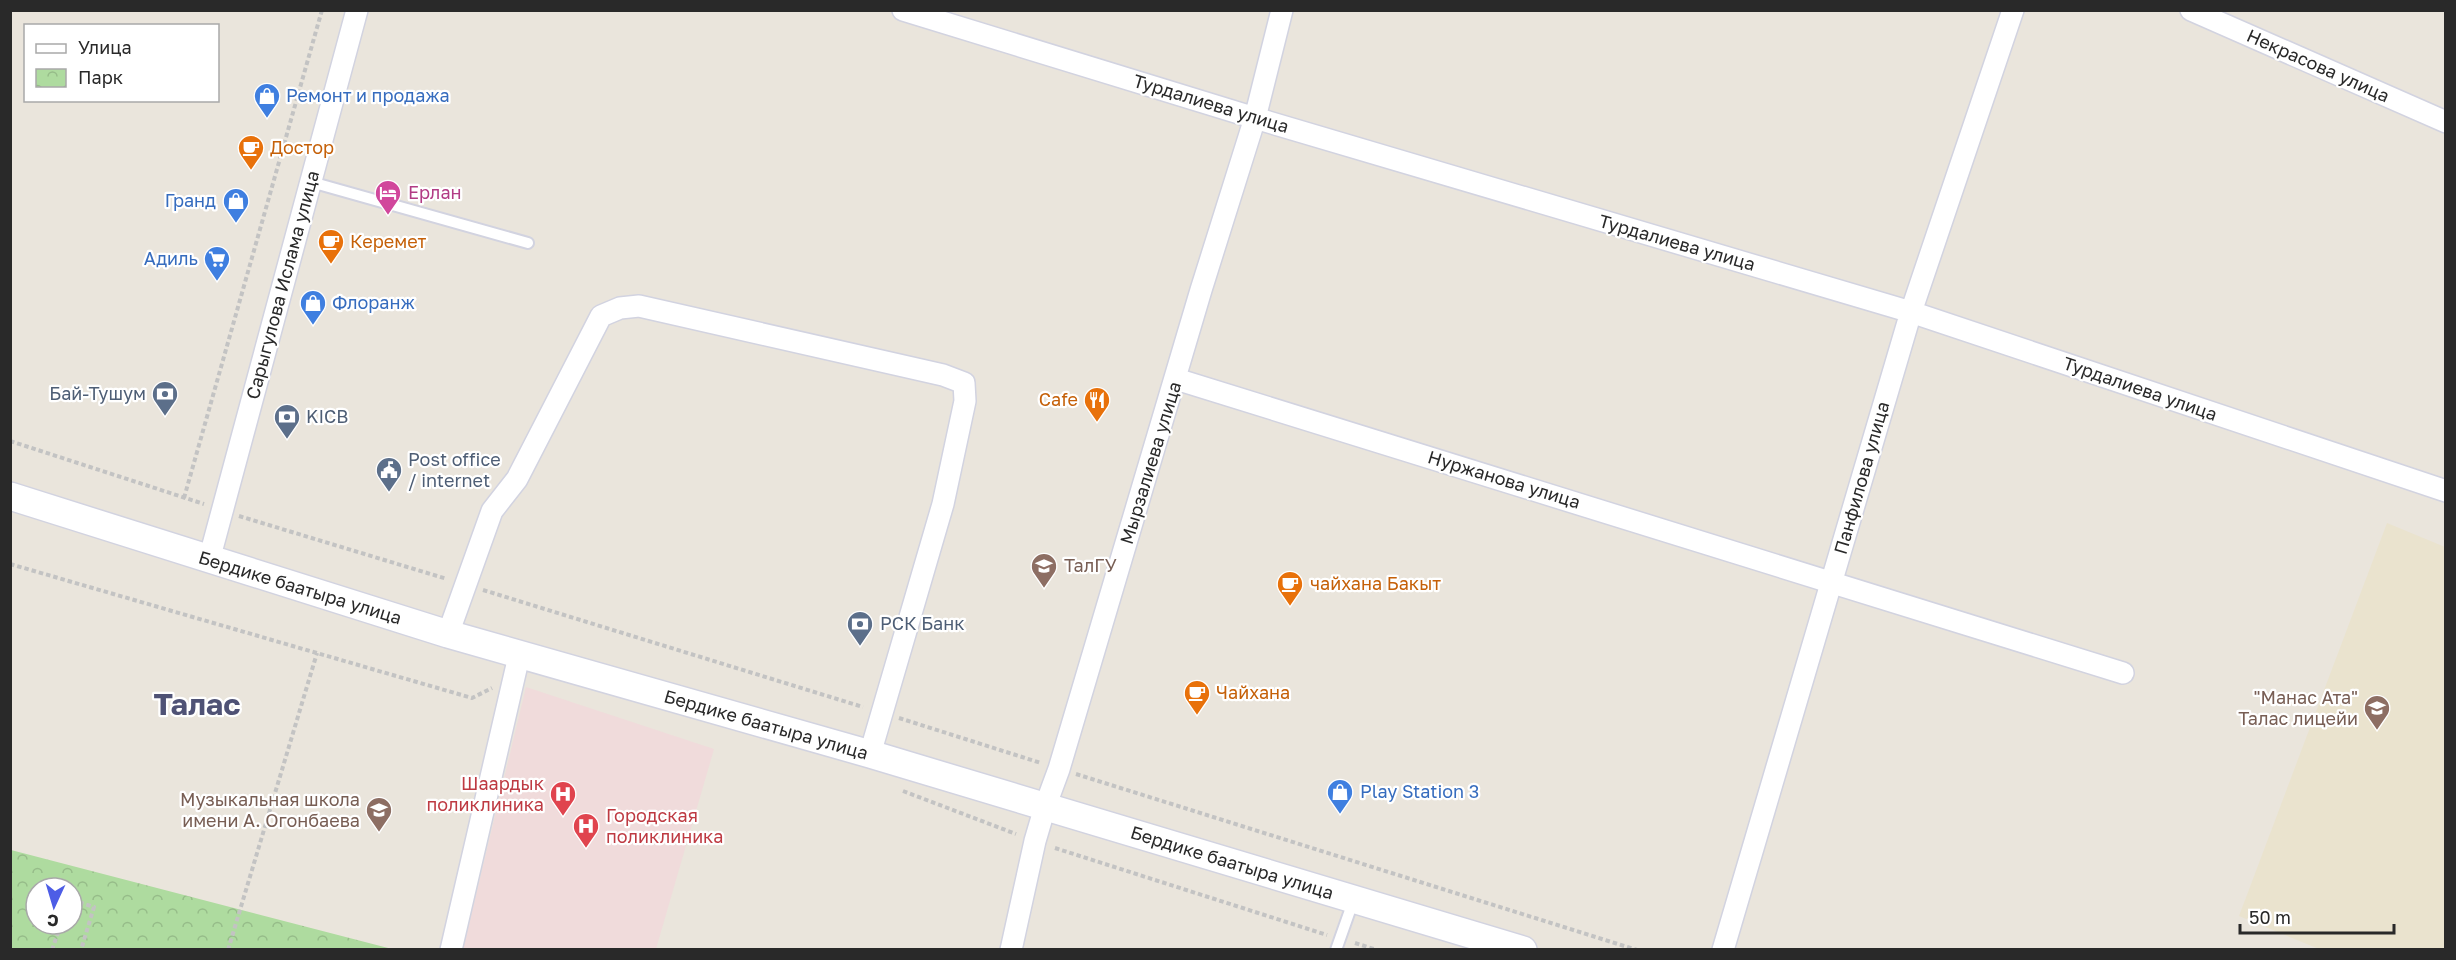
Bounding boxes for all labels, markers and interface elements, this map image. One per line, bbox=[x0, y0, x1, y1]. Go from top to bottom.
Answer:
legend bbox=[24, 24, 219, 102]
street label: Некрасова улица bbox=[2244, 24, 2393, 106]
text: Улица bbox=[78, 36, 132, 58]
text: Парк bbox=[78, 66, 123, 88]
street label: Турдалиева улица bbox=[1131, 69, 1292, 137]
shop icon: Ремонт и продажа bbox=[252, 81, 282, 119]
place label: Ремонт и продажа bbox=[286, 84, 450, 106]
cafe icon: Достор bbox=[236, 133, 266, 171]
place label: Достор bbox=[270, 136, 334, 158]
street label: Сарыгулова Ислама улица bbox=[241, 168, 323, 401]
hotel icon: Ерлан bbox=[373, 178, 403, 216]
place label: Ерлан bbox=[408, 181, 462, 203]
shop icon: Гранд bbox=[221, 186, 251, 224]
place label: Гранд bbox=[165, 189, 216, 211]
street label: Турдалиева улица bbox=[1597, 209, 1758, 275]
cafe icon: Керемет bbox=[316, 227, 346, 265]
place label: Керемет bbox=[350, 230, 426, 252]
supermarket icon: Адиль bbox=[202, 244, 232, 282]
place label: Адиль bbox=[144, 247, 198, 269]
shop icon: Флоранж bbox=[298, 288, 328, 326]
place label: Флоранж bbox=[332, 291, 415, 313]
street label: Турдалиева улица bbox=[2060, 351, 2220, 425]
bank icon: Бай-Тушум bbox=[150, 379, 180, 417]
street label: Мырзалиева улица bbox=[1115, 379, 1185, 547]
place label: Бай-Тушум bbox=[49, 382, 146, 404]
restaurant icon: Cafe bbox=[1082, 385, 1112, 423]
place label: Cafe bbox=[1039, 388, 1078, 410]
street label: Панфилова улица bbox=[1829, 399, 1893, 557]
bank icon: KICB bbox=[272, 402, 302, 440]
place label: KICB bbox=[306, 405, 348, 427]
street label: Нуржанова улица bbox=[1425, 445, 1583, 513]
place label: Post office / internet bbox=[408, 448, 501, 491]
public building icon: Post office / internet bbox=[374, 455, 404, 493]
street label: Бердике баатыра улица bbox=[196, 546, 405, 628]
school or university icon: ТалГУ bbox=[1029, 551, 1059, 589]
place label: ТалГУ bbox=[1064, 554, 1117, 576]
cafe icon: чайхана Бакыт bbox=[1275, 569, 1305, 607]
place label: чайхана Бакыт bbox=[1310, 572, 1441, 594]
bank icon: РСК Банк bbox=[845, 609, 875, 647]
place label: РСК Банк bbox=[880, 612, 965, 634]
cafe icon: Чайхана bbox=[1182, 678, 1212, 716]
place label: Чайхана bbox=[1216, 681, 1290, 703]
street label: Бердике баатыра улица bbox=[662, 684, 871, 764]
district label: Талас bbox=[153, 686, 241, 722]
place label: "Манас Ата" Талас лицейи bbox=[2238, 686, 2358, 729]
school or university icon: "Манас Ата" Талас лицейи bbox=[2362, 693, 2392, 731]
place label: Шаардык поликлиника bbox=[427, 772, 544, 815]
shop icon: Play Station 3 bbox=[1325, 777, 1355, 815]
hospital icon: Шаардык поликлиника bbox=[548, 779, 578, 817]
place label: Play Station 3 bbox=[1360, 780, 1479, 802]
place label: Музыкальная школа имени А. Огонбаева bbox=[180, 788, 360, 831]
school or university icon: Музыкальная школа имени А. Огонбаева bbox=[364, 795, 394, 833]
place label: Городская поликлиника bbox=[606, 804, 723, 847]
hospital icon: Городская поликлиника bbox=[571, 811, 601, 849]
street label: Бердике баатыра улица bbox=[1128, 821, 1337, 903]
north arrow bbox=[24, 876, 84, 936]
scale bar bbox=[2240, 897, 2394, 935]
text: 50 m bbox=[2249, 906, 2291, 928]
text: С bbox=[47, 911, 59, 931]

